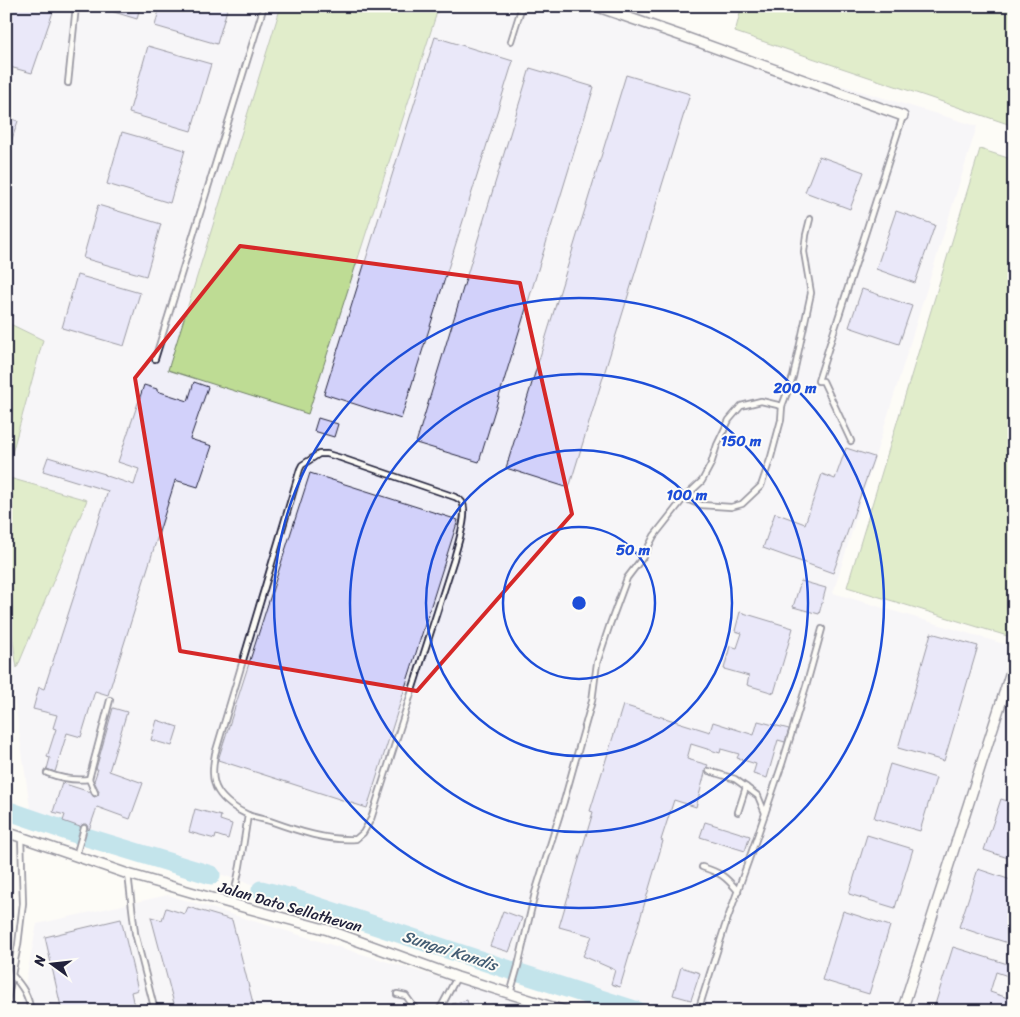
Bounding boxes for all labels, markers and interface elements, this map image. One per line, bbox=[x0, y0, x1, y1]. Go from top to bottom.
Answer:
text: 200 m bbox=[772, 375, 817, 401]
text: 150 m bbox=[721, 428, 762, 454]
text: 100 m bbox=[667, 482, 708, 508]
text: 50 m bbox=[616, 537, 651, 563]
centre of rings bbox=[570, 594, 588, 612]
street label: Jalan Dato Sellathevan bbox=[214, 874, 365, 940]
water label: Sungai Kandis bbox=[398, 921, 503, 980]
north arrow bbox=[28, 940, 78, 990]
text: N bbox=[26, 953, 53, 970]

